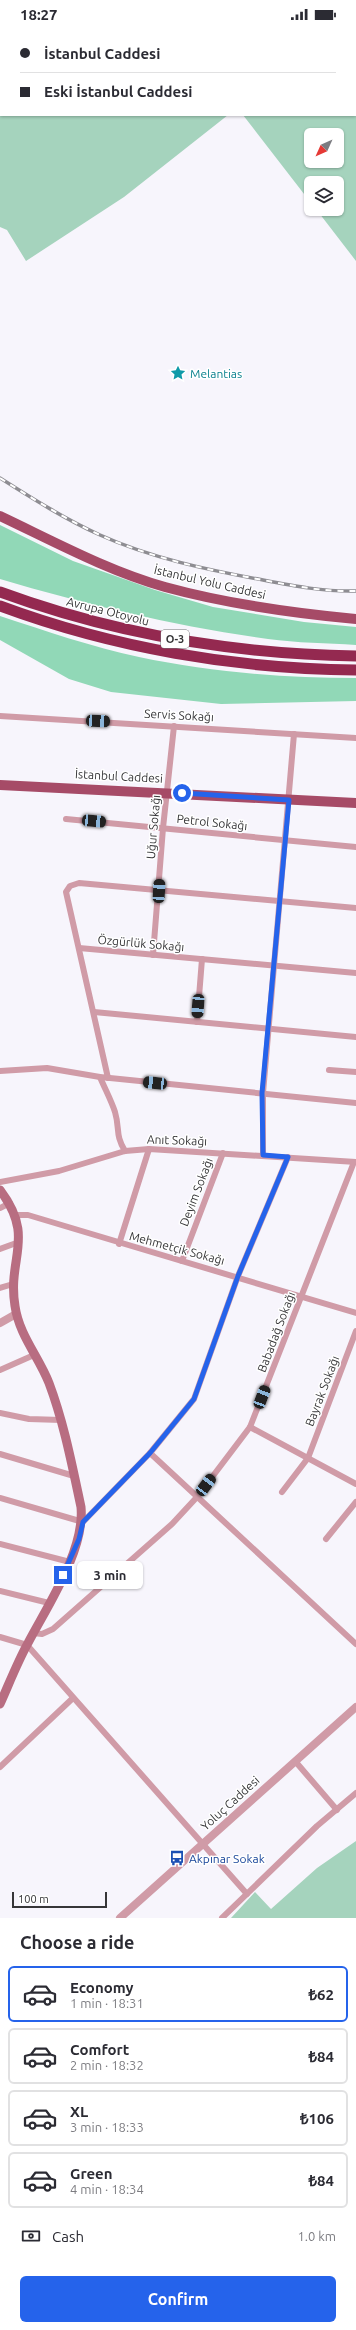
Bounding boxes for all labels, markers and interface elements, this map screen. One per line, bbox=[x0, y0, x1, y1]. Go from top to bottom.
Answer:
text: 18:27 bbox=[20, 6, 58, 23]
text: İstanbul Caddesi bbox=[44, 45, 160, 62]
text: Eski İstanbul Caddesi bbox=[44, 83, 192, 100]
north arrow bbox=[304, 128, 344, 168]
map controls bbox=[304, 128, 344, 216]
button: layers bbox=[304, 176, 344, 216]
place icon: Melantias bbox=[169, 364, 187, 382]
place label: Melantias bbox=[190, 367, 242, 380]
street label: İstanbul Yolu Caddesi bbox=[153, 563, 267, 601]
street label: Avrupa Otoyolu bbox=[65, 594, 151, 628]
road number: O-3 bbox=[161, 630, 189, 648]
street label: Servis Sokağı bbox=[144, 707, 214, 723]
car bbox=[86, 714, 110, 728]
street label: İstanbul Caddesi bbox=[75, 767, 163, 785]
route start bbox=[173, 784, 191, 802]
street label: Uğur Sokağı bbox=[144, 794, 162, 860]
street label: Petrol Sokağı bbox=[176, 812, 248, 832]
car bbox=[82, 814, 106, 828]
car bbox=[152, 879, 166, 903]
street label: Özgürlük Sokağı bbox=[97, 933, 185, 953]
car bbox=[191, 994, 205, 1018]
car bbox=[142, 1076, 168, 1090]
street label: Anıt Sokağı bbox=[147, 1132, 207, 1148]
street label: Deyim Sokağı bbox=[177, 1156, 215, 1228]
street label: Mehmetçik Sokağı bbox=[128, 1229, 226, 1267]
street label: Babadağ Sokağı bbox=[255, 1290, 297, 1374]
street label: Bayrak Sokağı bbox=[303, 1354, 341, 1428]
car bbox=[252, 1384, 272, 1410]
car bbox=[194, 1472, 218, 1498]
callout: 3 min bbox=[77, 1561, 143, 1589]
route end bbox=[54, 1566, 72, 1584]
text: 3 min bbox=[94, 1568, 126, 1582]
street label: Yoluç Caddesi bbox=[198, 1773, 262, 1833]
bus stop icon: Akpınar Sokak bbox=[168, 1849, 186, 1867]
place label: Akpınar Sokak bbox=[189, 1852, 265, 1865]
scale bar bbox=[12, 1890, 107, 1909]
text: 100 m bbox=[18, 1893, 49, 1905]
text: Choose a ride bbox=[20, 1932, 134, 1952]
icon: car bbox=[22, 1976, 58, 2012]
text: Economy bbox=[70, 1979, 134, 1996]
text: ₺62 bbox=[308, 1986, 334, 2003]
text: 1 min · 18:31 bbox=[70, 1996, 144, 2010]
icon: car bbox=[22, 2038, 58, 2074]
text: Comfort bbox=[70, 2041, 129, 2058]
text: ₺84 bbox=[308, 2048, 334, 2065]
text: 2 min · 18:32 bbox=[70, 2058, 144, 2072]
icon: car bbox=[22, 2100, 58, 2136]
text: XL bbox=[70, 2103, 88, 2120]
text: ₺106 bbox=[300, 2110, 334, 2127]
text: 3 min · 18:33 bbox=[70, 2120, 144, 2134]
icon: car bbox=[22, 2162, 58, 2198]
text: Green bbox=[70, 2165, 112, 2182]
text: ₺84 bbox=[308, 2172, 334, 2189]
text: 4 min · 18:34 bbox=[70, 2182, 144, 2196]
icon: cash bbox=[20, 2225, 42, 2247]
text: Cash bbox=[52, 2228, 84, 2245]
text: 1.0 km bbox=[297, 2229, 336, 2243]
button: Confirm bbox=[20, 2276, 336, 2322]

